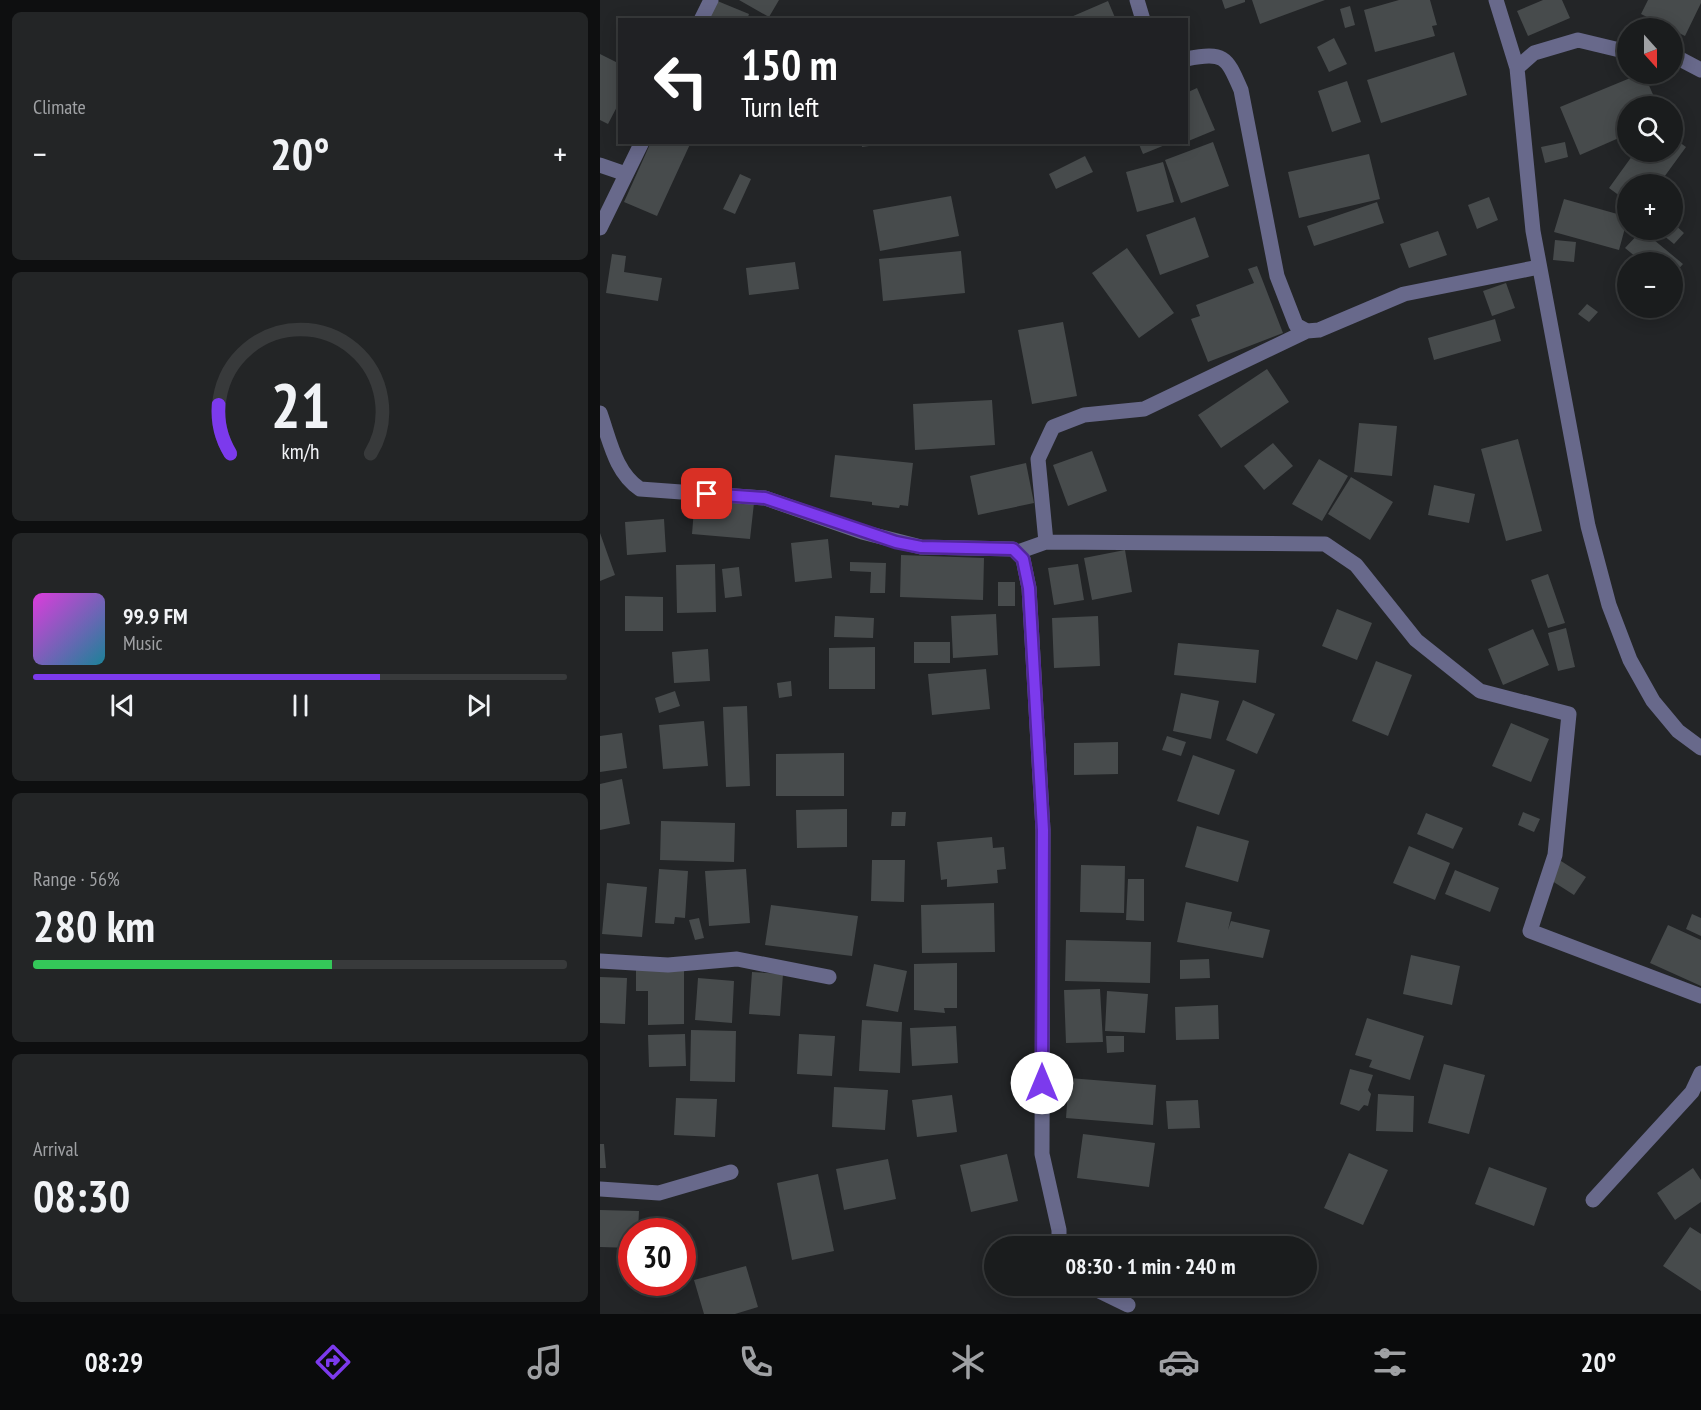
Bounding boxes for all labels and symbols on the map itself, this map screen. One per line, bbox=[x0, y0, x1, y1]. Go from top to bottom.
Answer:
north arrow bbox=[1617, 18, 1683, 84]
pin bbox=[681, 468, 732, 519]
position arrow bbox=[1010, 1051, 1074, 1115]
speed limit sign: 30 bbox=[618, 1218, 696, 1296]

